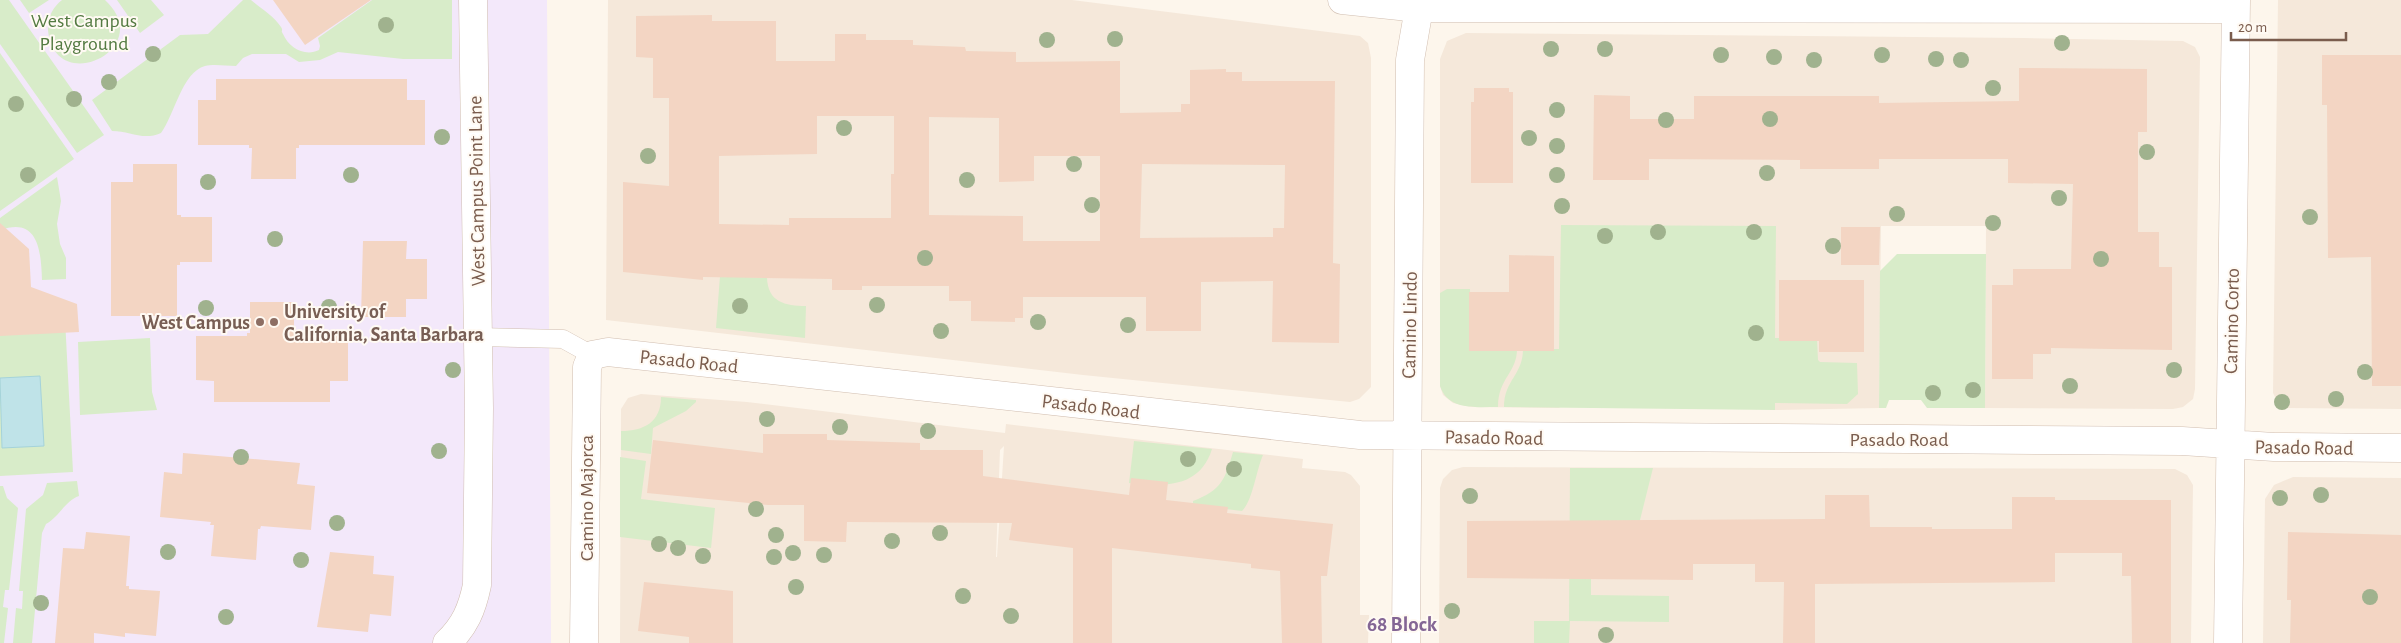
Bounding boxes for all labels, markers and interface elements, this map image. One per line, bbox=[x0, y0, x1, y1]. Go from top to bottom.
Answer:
scale bar bbox=[2231, 10, 2346, 42]
park label: West Campus Playground bbox=[31, 11, 137, 54]
text: 20 m bbox=[2238, 20, 2267, 35]
street label: West Campus Point Lane bbox=[465, 95, 489, 287]
street label: Camino Corto bbox=[2221, 268, 2243, 374]
street label: Camino Lindo bbox=[1399, 271, 1421, 379]
place label: University of California, Santa Barbara bbox=[284, 302, 484, 345]
place label: West Campus bbox=[142, 313, 250, 333]
marker: West Campus bbox=[254, 316, 266, 328]
marker: University of California, Santa Barbara bbox=[268, 316, 280, 328]
street label: Pasado Road bbox=[639, 347, 739, 377]
street label: Pasado Road bbox=[1041, 391, 1141, 423]
street label: Pasado Road bbox=[1444, 427, 1544, 449]
street label: Pasado Road bbox=[1850, 430, 1949, 450]
street label: Camino Majorca bbox=[577, 435, 597, 561]
street label: Pasado Road bbox=[2254, 437, 2354, 459]
district label: 68 Block bbox=[1367, 614, 1438, 635]

